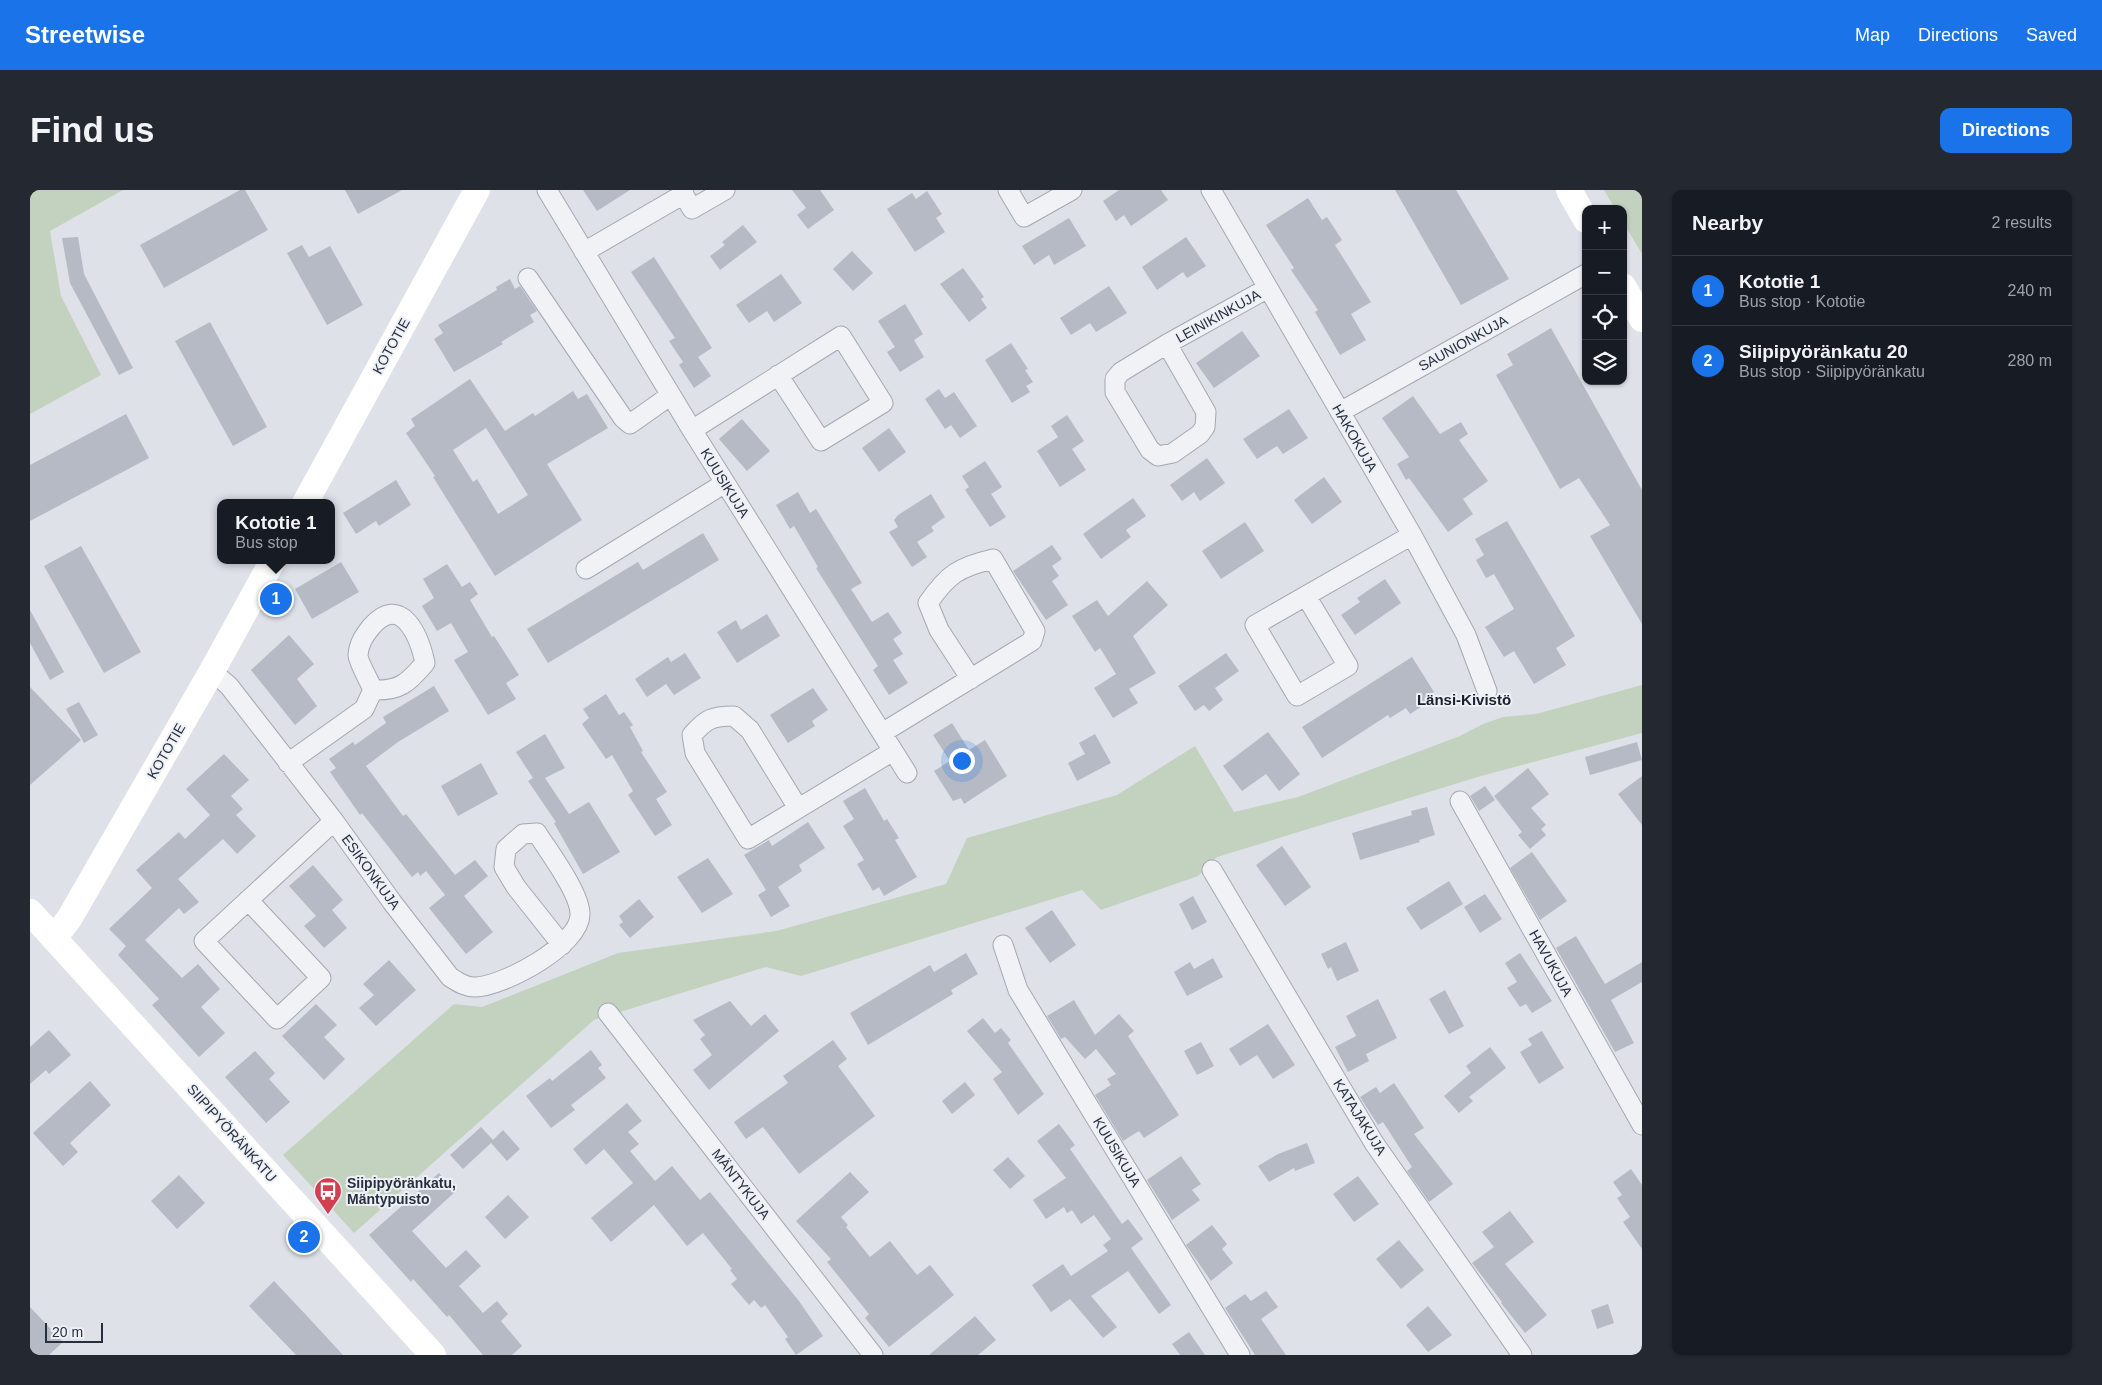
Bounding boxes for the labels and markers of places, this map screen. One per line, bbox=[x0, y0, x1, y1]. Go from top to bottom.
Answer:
pin: 1 bbox=[260, 580, 292, 618]
place label: Siipipyöränkatu, Mäntypuisto bbox=[347, 1175, 456, 1207]
bus stop icon: Siipipyöränkatu, Mäntypuisto bbox=[313, 1176, 343, 1215]
pin: 2 bbox=[288, 1218, 320, 1256]

